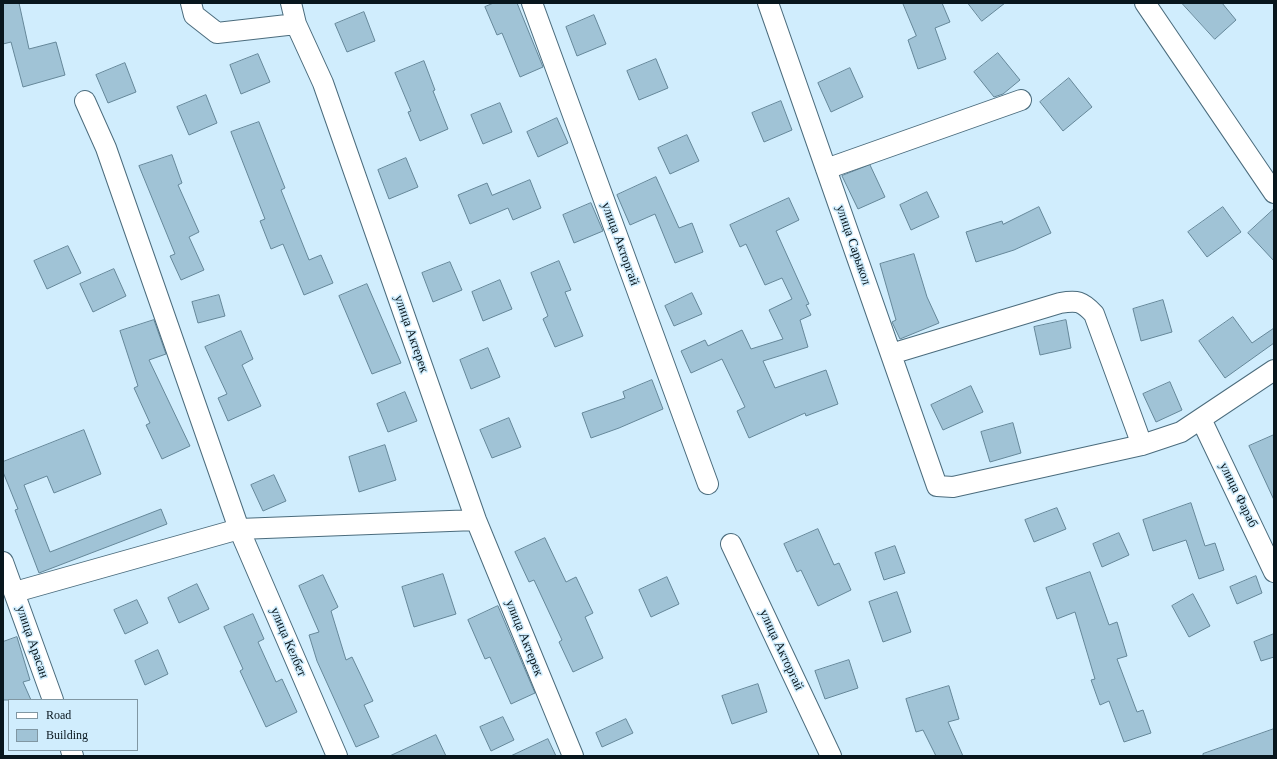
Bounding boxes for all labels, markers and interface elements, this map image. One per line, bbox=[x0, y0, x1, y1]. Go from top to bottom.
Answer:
street label: улица Акторгай bbox=[598, 200, 642, 288]
street label: улица Сарыкол bbox=[832, 203, 874, 287]
street label: улица Актерек bbox=[390, 293, 432, 375]
street label: улица Фараб bbox=[1216, 460, 1260, 530]
street label: улица Актерек bbox=[502, 598, 546, 678]
street label: улица Арасан bbox=[12, 604, 52, 680]
street label: улица Келбет bbox=[266, 605, 310, 679]
street label: улица Акторгай bbox=[755, 607, 807, 693]
legend bbox=[8, 699, 138, 751]
text: Road bbox=[46, 708, 71, 722]
text: Building bbox=[46, 728, 88, 742]

